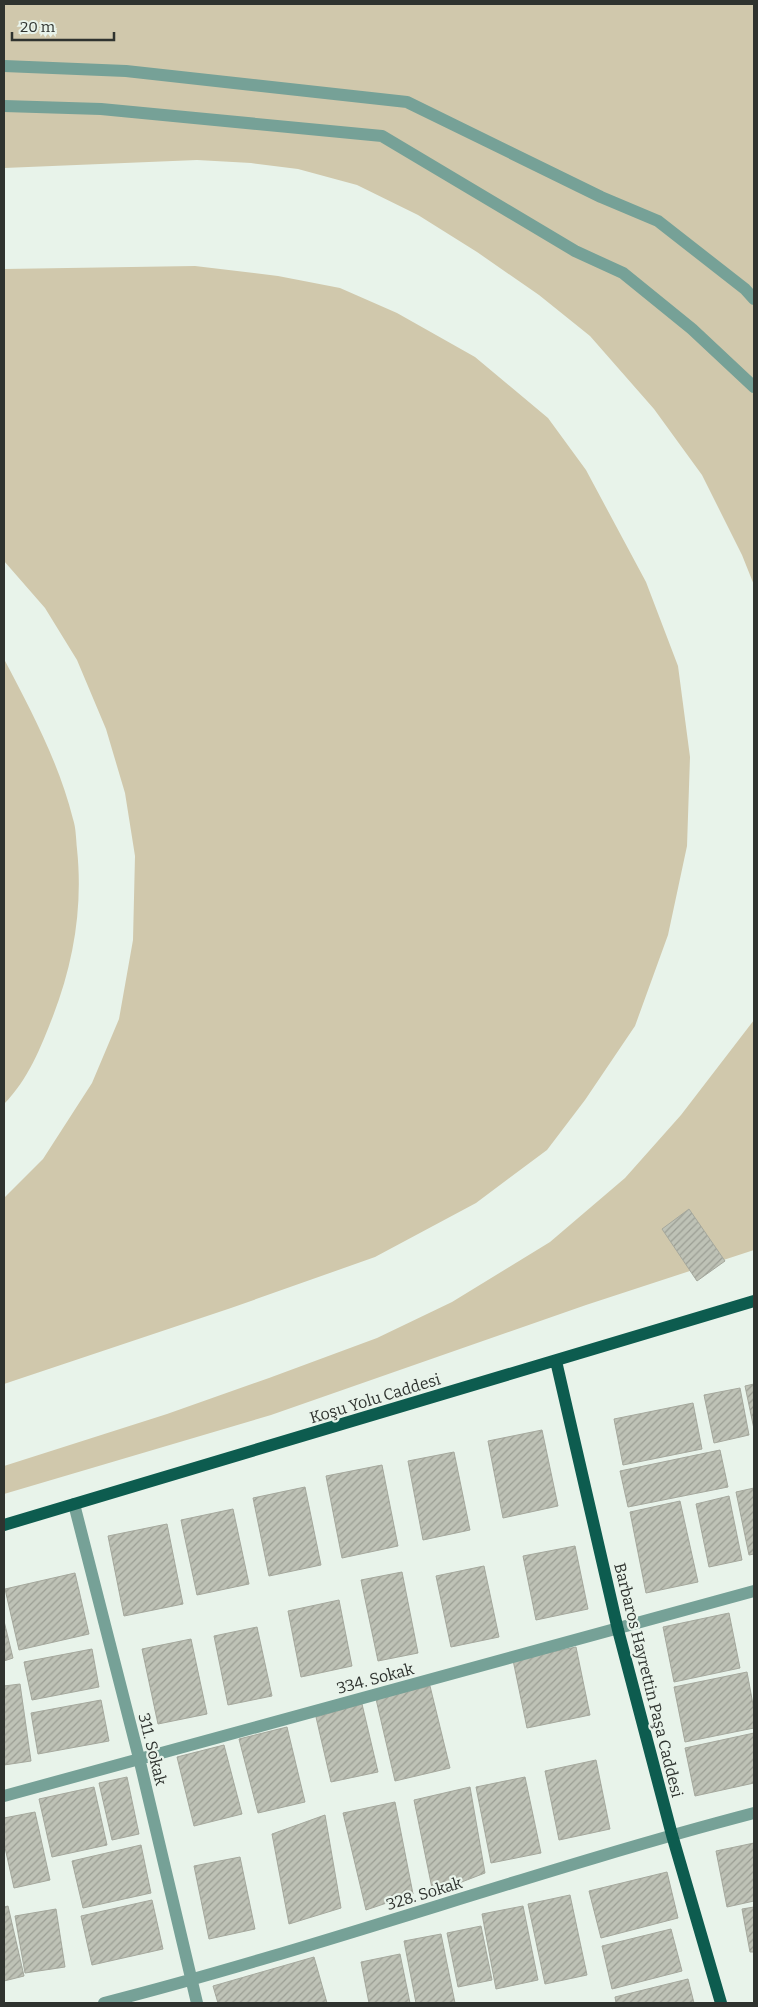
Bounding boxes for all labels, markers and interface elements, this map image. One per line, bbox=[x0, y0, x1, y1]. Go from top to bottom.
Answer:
scale bar bbox=[12, 10, 115, 42]
text: 20 m bbox=[20, 18, 56, 36]
street label: Koşu Yolu Caddesi bbox=[307, 1369, 443, 1427]
street label: Barbaros Hayrettin Paşa Caddesi bbox=[610, 1561, 687, 1800]
street label: 334. Sokak bbox=[335, 1659, 416, 1698]
street label: 311. Sokak bbox=[134, 1711, 171, 1787]
street label: 328. Sokak bbox=[384, 1873, 464, 1914]

